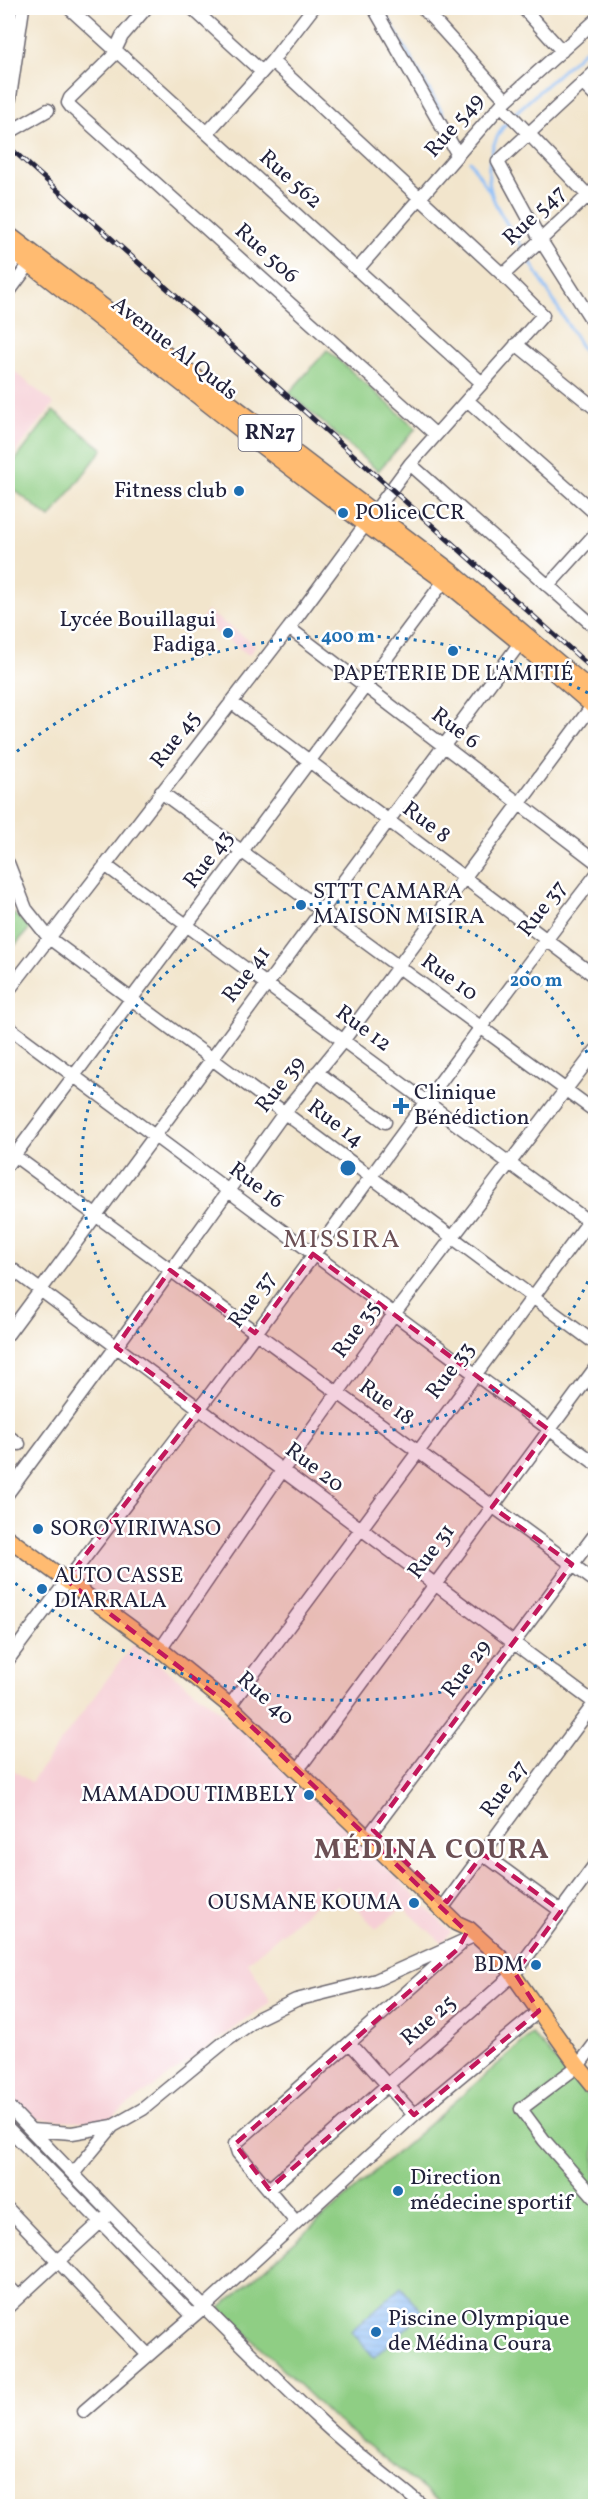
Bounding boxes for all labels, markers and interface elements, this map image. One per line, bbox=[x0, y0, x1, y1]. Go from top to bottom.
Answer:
street label: Rue 549 bbox=[418, 87, 492, 165]
street label: Rue 562 bbox=[251, 143, 329, 217]
street label: Rue 547 bbox=[496, 179, 574, 253]
street label: Rue 506 bbox=[227, 217, 305, 291]
street label: Avenue Al Quds bbox=[104, 290, 244, 408]
road number: RN27 bbox=[238, 415, 302, 451]
place label: Fitness club bbox=[114, 476, 227, 507]
marker: Fitness club bbox=[232, 484, 246, 498]
place label: POlice CCR bbox=[355, 498, 465, 529]
marker: POlice CCR bbox=[336, 506, 350, 520]
place label: Lycée Bouillagui Fadiga bbox=[60, 605, 216, 661]
text: 400 m bbox=[321, 625, 375, 650]
marker: Lycée Bouillagui Fadiga bbox=[221, 626, 235, 640]
marker: PAPETERIE DE L'AMITIÉ bbox=[446, 644, 460, 658]
place label: PAPETERIE DE L'AMITIÉ bbox=[332, 659, 574, 690]
street label: Rue 6 bbox=[424, 701, 486, 757]
street label: Rue 45 bbox=[144, 705, 208, 775]
street label: Rue 8 bbox=[395, 795, 457, 851]
street label: Rue 43 bbox=[177, 824, 241, 896]
street label: Rue 37 bbox=[511, 874, 575, 944]
place label: STTT CAMARA MAISON MISIRA bbox=[313, 877, 484, 933]
marker: STTT CAMARA MAISON MISIRA bbox=[294, 898, 308, 912]
street label: Rue 41 bbox=[215, 940, 279, 1010]
street label: Rue 10 bbox=[414, 947, 484, 1009]
text: 200 m bbox=[510, 969, 562, 994]
street label: Rue 12 bbox=[329, 998, 397, 1060]
street label: Rue 39 bbox=[249, 1050, 313, 1120]
place label: Clinique Bénédiction bbox=[414, 1078, 530, 1134]
street label: Rue 14 bbox=[300, 1092, 370, 1156]
marker: Clinique Bénédiction bbox=[392, 1097, 410, 1115]
street label: Rue 16 bbox=[222, 1155, 290, 1217]
centre of rings bbox=[338, 1158, 358, 1178]
district label: MISSIRA bbox=[283, 1222, 401, 1258]
street label: Rue 37 bbox=[222, 1265, 284, 1335]
street label: Rue 35 bbox=[326, 1295, 388, 1365]
street label: Rue 33 bbox=[419, 1336, 483, 1406]
street label: Rue 18 bbox=[352, 1372, 420, 1434]
street label: Rue 20 bbox=[278, 1435, 350, 1501]
place label: SORO YIRIWASO bbox=[50, 1514, 221, 1545]
street label: Rue 31 bbox=[401, 1518, 463, 1586]
marker: SORO YIRIWASO bbox=[31, 1522, 45, 1536]
place label: AUTO CASSE DIARRALA bbox=[54, 1561, 184, 1617]
marker: AUTO CASSE DIARRALA bbox=[35, 1582, 49, 1596]
street label: Rue 29 bbox=[435, 1634, 499, 1704]
street label: Rue 40 bbox=[229, 1665, 301, 1733]
street label: Rue 27 bbox=[474, 1754, 536, 1824]
place label: MAMADOU TIMBELY bbox=[82, 1780, 297, 1811]
marker: MAMADOU TIMBELY bbox=[302, 1788, 316, 1802]
district label: MÉDINA COURA bbox=[314, 1831, 550, 1870]
place label: OUSMANE KOUMA bbox=[208, 1888, 402, 1919]
marker: OUSMANE KOUMA bbox=[407, 1896, 421, 1910]
place label: BDM bbox=[474, 1950, 524, 1981]
marker: BDM bbox=[529, 1958, 543, 1972]
street label: Rue 25 bbox=[394, 1988, 464, 2054]
place label: Direction médecine sportif bbox=[410, 2163, 574, 2219]
marker: Direction médecine sportif bbox=[391, 2184, 405, 2198]
place label: Piscine Olympique de Médina Coura bbox=[388, 2304, 569, 2360]
marker: Piscine Olympique de Médina Coura bbox=[369, 2325, 383, 2339]

